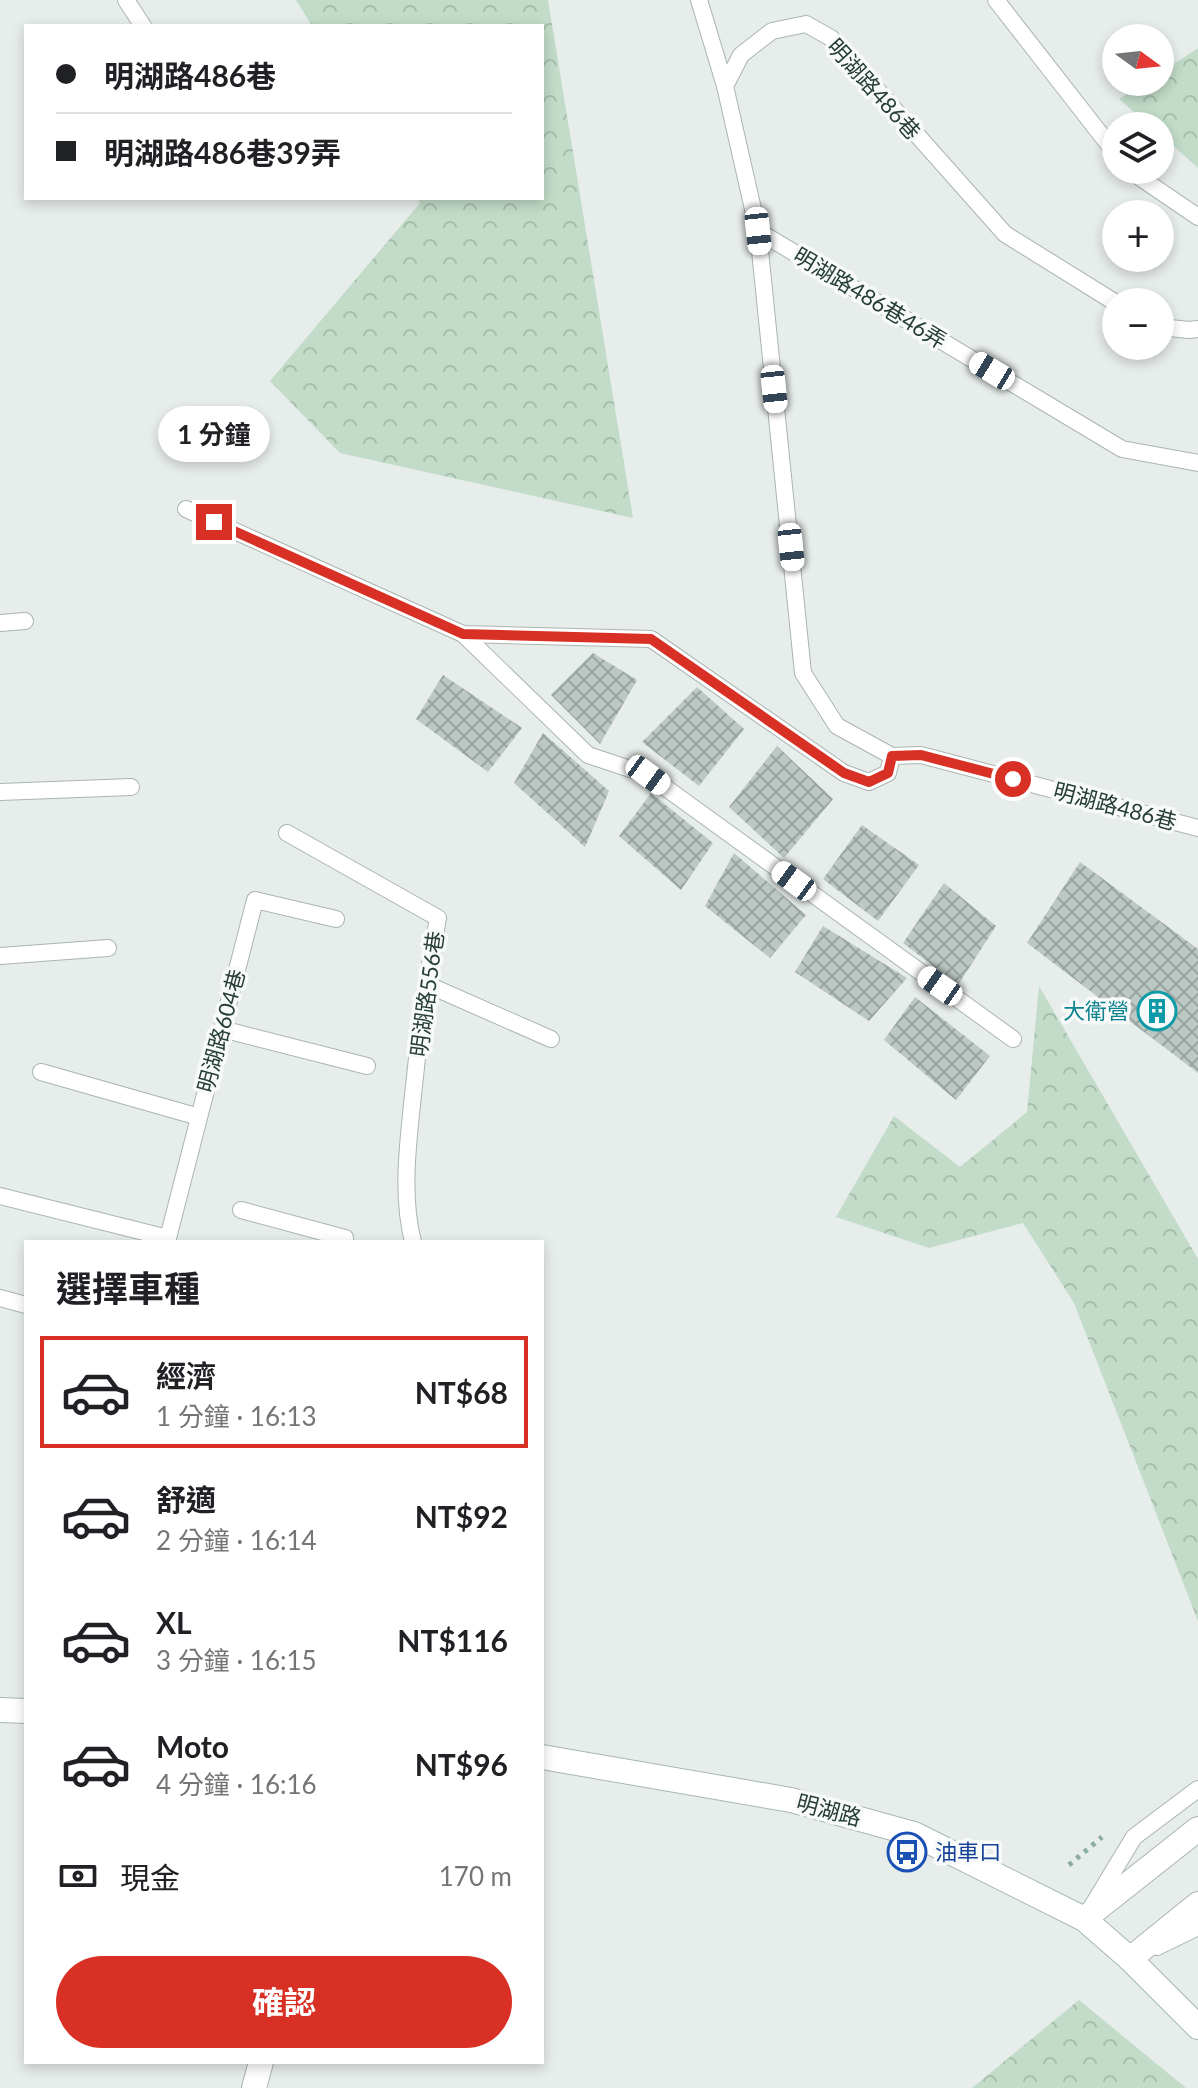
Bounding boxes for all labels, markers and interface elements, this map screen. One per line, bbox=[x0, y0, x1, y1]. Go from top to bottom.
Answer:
north arrow bbox=[1102, 24, 1174, 96]
map controls bbox=[1102, 24, 1174, 360]
street label: 明湖路486巷 bbox=[822, 33, 927, 145]
text: 明湖路486巷 bbox=[104, 57, 276, 93]
button: layers bbox=[1102, 112, 1174, 184]
text: 明湖路486巷39弄 bbox=[104, 134, 341, 170]
button: + bbox=[1102, 200, 1174, 272]
car bbox=[744, 206, 772, 256]
street label: 明湖路486巷46弄 bbox=[789, 241, 952, 354]
button: − bbox=[1102, 288, 1174, 360]
car bbox=[965, 348, 1019, 394]
car bbox=[760, 364, 788, 414]
callout: 1 分鐘 bbox=[158, 406, 270, 462]
text: 1 分鐘 bbox=[177, 418, 251, 450]
route end bbox=[196, 504, 232, 540]
car bbox=[777, 522, 805, 572]
car bbox=[622, 751, 674, 799]
route start bbox=[995, 761, 1031, 797]
street label: 明湖路486巷 bbox=[1051, 776, 1180, 835]
car bbox=[768, 857, 820, 905]
street label: 明湖路556巷 bbox=[404, 930, 449, 1058]
car bbox=[913, 962, 967, 1010]
street label: 明湖路604巷 bbox=[191, 966, 250, 1095]
building icon: 大衛營 bbox=[1136, 990, 1178, 1032]
place label: 大衛營 bbox=[1063, 997, 1129, 1024]
text: 選擇車種 bbox=[56, 1266, 200, 1310]
icon: car bbox=[60, 1356, 132, 1428]
text: 經濟 bbox=[156, 1357, 216, 1393]
text: NT$68 bbox=[415, 1374, 508, 1410]
text: 1 分鐘 · 16:13 bbox=[156, 1400, 317, 1432]
icon: car bbox=[60, 1480, 132, 1552]
text: 舒適 bbox=[156, 1481, 216, 1517]
text: NT$92 bbox=[415, 1498, 508, 1534]
text: 2 分鐘 · 16:14 bbox=[156, 1524, 317, 1556]
icon: car bbox=[60, 1604, 132, 1676]
text: XL bbox=[156, 1604, 192, 1640]
text: NT$116 bbox=[397, 1622, 508, 1658]
text: 3 分鐘 · 16:15 bbox=[156, 1644, 317, 1676]
icon: car bbox=[60, 1728, 132, 1800]
text: Moto bbox=[156, 1728, 229, 1764]
text: NT$96 bbox=[415, 1746, 508, 1782]
text: 4 分鐘 · 16:16 bbox=[156, 1768, 317, 1800]
street label: 明湖路 bbox=[794, 1788, 865, 1831]
bus stop icon: 油車口 bbox=[886, 1831, 928, 1873]
place label: 油車口 bbox=[935, 1838, 1001, 1865]
icon: cash bbox=[56, 1854, 100, 1898]
text: 現金 bbox=[120, 1859, 180, 1895]
text: 170 m bbox=[439, 1860, 512, 1892]
button: 確認 bbox=[56, 1956, 512, 2048]

